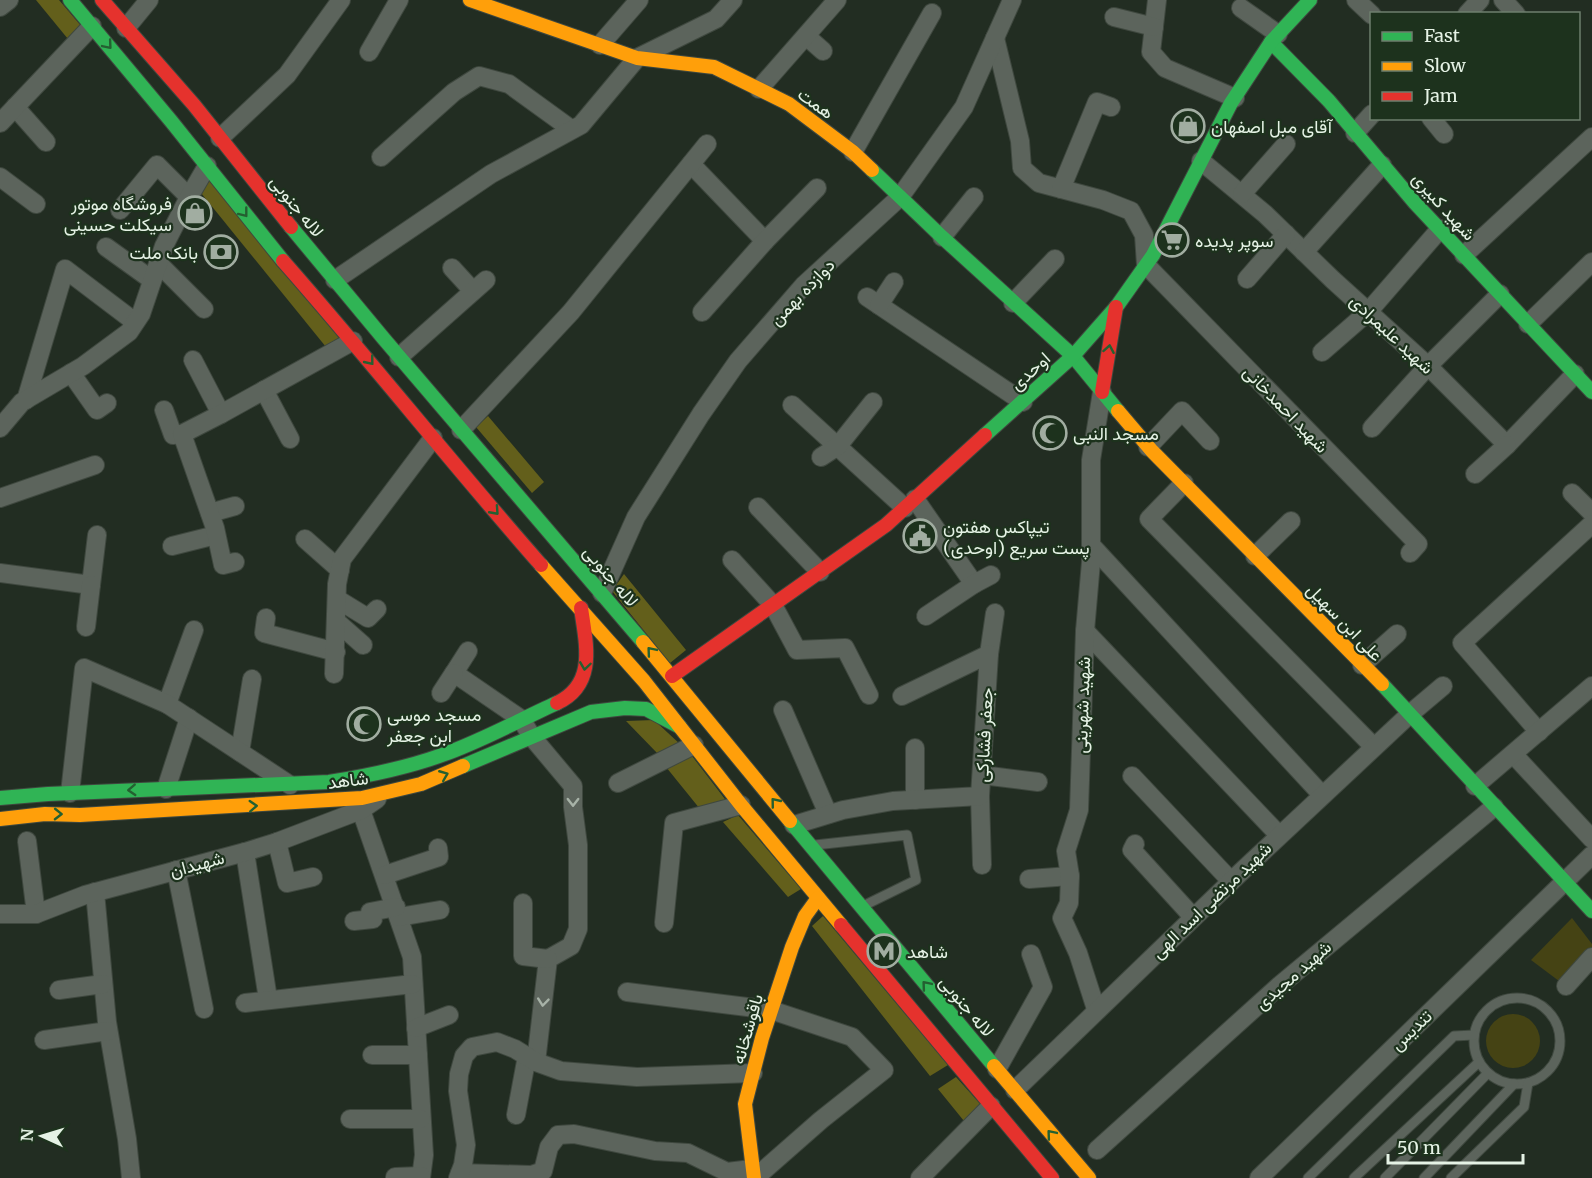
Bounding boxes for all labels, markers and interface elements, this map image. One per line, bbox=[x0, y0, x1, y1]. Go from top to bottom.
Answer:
legend bbox=[1370, 12, 1580, 120]
text: Fast bbox=[1424, 24, 1460, 47]
one-way arrow bbox=[100, 38, 111, 49]
text: Slow bbox=[1424, 54, 1467, 77]
street label: همت bbox=[793, 82, 839, 124]
text: Jam bbox=[1423, 84, 1458, 107]
shop icon: آقای مبل اصفهان bbox=[1170, 108, 1206, 144]
place label: آقای مبل اصفهان bbox=[1211, 115, 1334, 138]
street label: شهید کبیری bbox=[1407, 167, 1481, 245]
street label: لاله جنوبی bbox=[265, 170, 329, 242]
place label: فروشگاه موتور سیکلت حسینی bbox=[64, 192, 172, 236]
shop icon: فروشگاه موتور سیکلت حسینی bbox=[177, 195, 213, 231]
one-way arrow bbox=[236, 206, 247, 217]
supermarket icon: سوپر پدیده bbox=[1154, 222, 1190, 258]
place label: سوپر پدیده bbox=[1195, 229, 1273, 253]
bank icon: بانک ملت bbox=[203, 234, 239, 270]
place label: بانک ملت bbox=[130, 241, 198, 264]
street label: دوازده بهمن bbox=[764, 254, 840, 330]
street label: شهید علیمرادی bbox=[1345, 289, 1439, 379]
one-way arrow bbox=[1102, 344, 1115, 354]
street label: اوحدی bbox=[1005, 347, 1055, 395]
one-way arrow bbox=[363, 355, 374, 366]
street label: شهید احمدخانی bbox=[1238, 360, 1334, 458]
mosque icon: مسجد النبی bbox=[1032, 415, 1068, 451]
place label: مسجد النبی bbox=[1073, 422, 1159, 445]
one-way arrow bbox=[488, 504, 499, 515]
place label: تیپاکس هفتون (اوحدی) پست سریع bbox=[943, 515, 1090, 560]
public building icon: تیپاکس هفتون (اوحدی) پست سریع bbox=[902, 518, 938, 554]
street label: لاله جنوبی bbox=[578, 540, 644, 612]
street label: علی ابن سهیل bbox=[1302, 578, 1388, 666]
one-way arrow bbox=[648, 647, 659, 658]
street label: شهید شهرینی bbox=[1069, 656, 1095, 754]
one-way arrow bbox=[579, 662, 591, 671]
street label: جعفر فشارکی bbox=[970, 687, 998, 783]
place label: مسجد موسی ابن جعفر bbox=[386, 703, 481, 747]
mosque icon: مسجد موسی ابن جعفر bbox=[346, 706, 382, 742]
street label: شاهد bbox=[326, 766, 370, 794]
one-way arrow bbox=[438, 770, 449, 782]
one-way arrow bbox=[127, 784, 136, 797]
one-way arrow bbox=[567, 797, 579, 806]
one-way arrow bbox=[771, 797, 782, 808]
one-way arrow bbox=[249, 800, 258, 813]
one-way arrow bbox=[54, 808, 63, 821]
street label: شهید مرتضی اسد الهی bbox=[1146, 837, 1276, 963]
street label: شهیدان bbox=[167, 846, 227, 882]
metro station icon: شاهد bbox=[866, 933, 902, 969]
street label: شهید مجیدی bbox=[1250, 935, 1336, 1015]
place label: شاهد bbox=[907, 940, 948, 963]
street label: لاله جنوبی bbox=[934, 970, 1000, 1042]
one-way arrow bbox=[922, 981, 933, 992]
street label: باقوشخانه bbox=[726, 991, 768, 1067]
one-way arrow bbox=[537, 998, 550, 1007]
street label: تندیس bbox=[1385, 1005, 1437, 1055]
north arrow bbox=[12, 1106, 72, 1166]
scale bar bbox=[1388, 1127, 1523, 1165]
text: N bbox=[17, 1128, 37, 1142]
one-way arrow bbox=[1047, 1130, 1058, 1141]
text: 50 m bbox=[1397, 1136, 1441, 1159]

